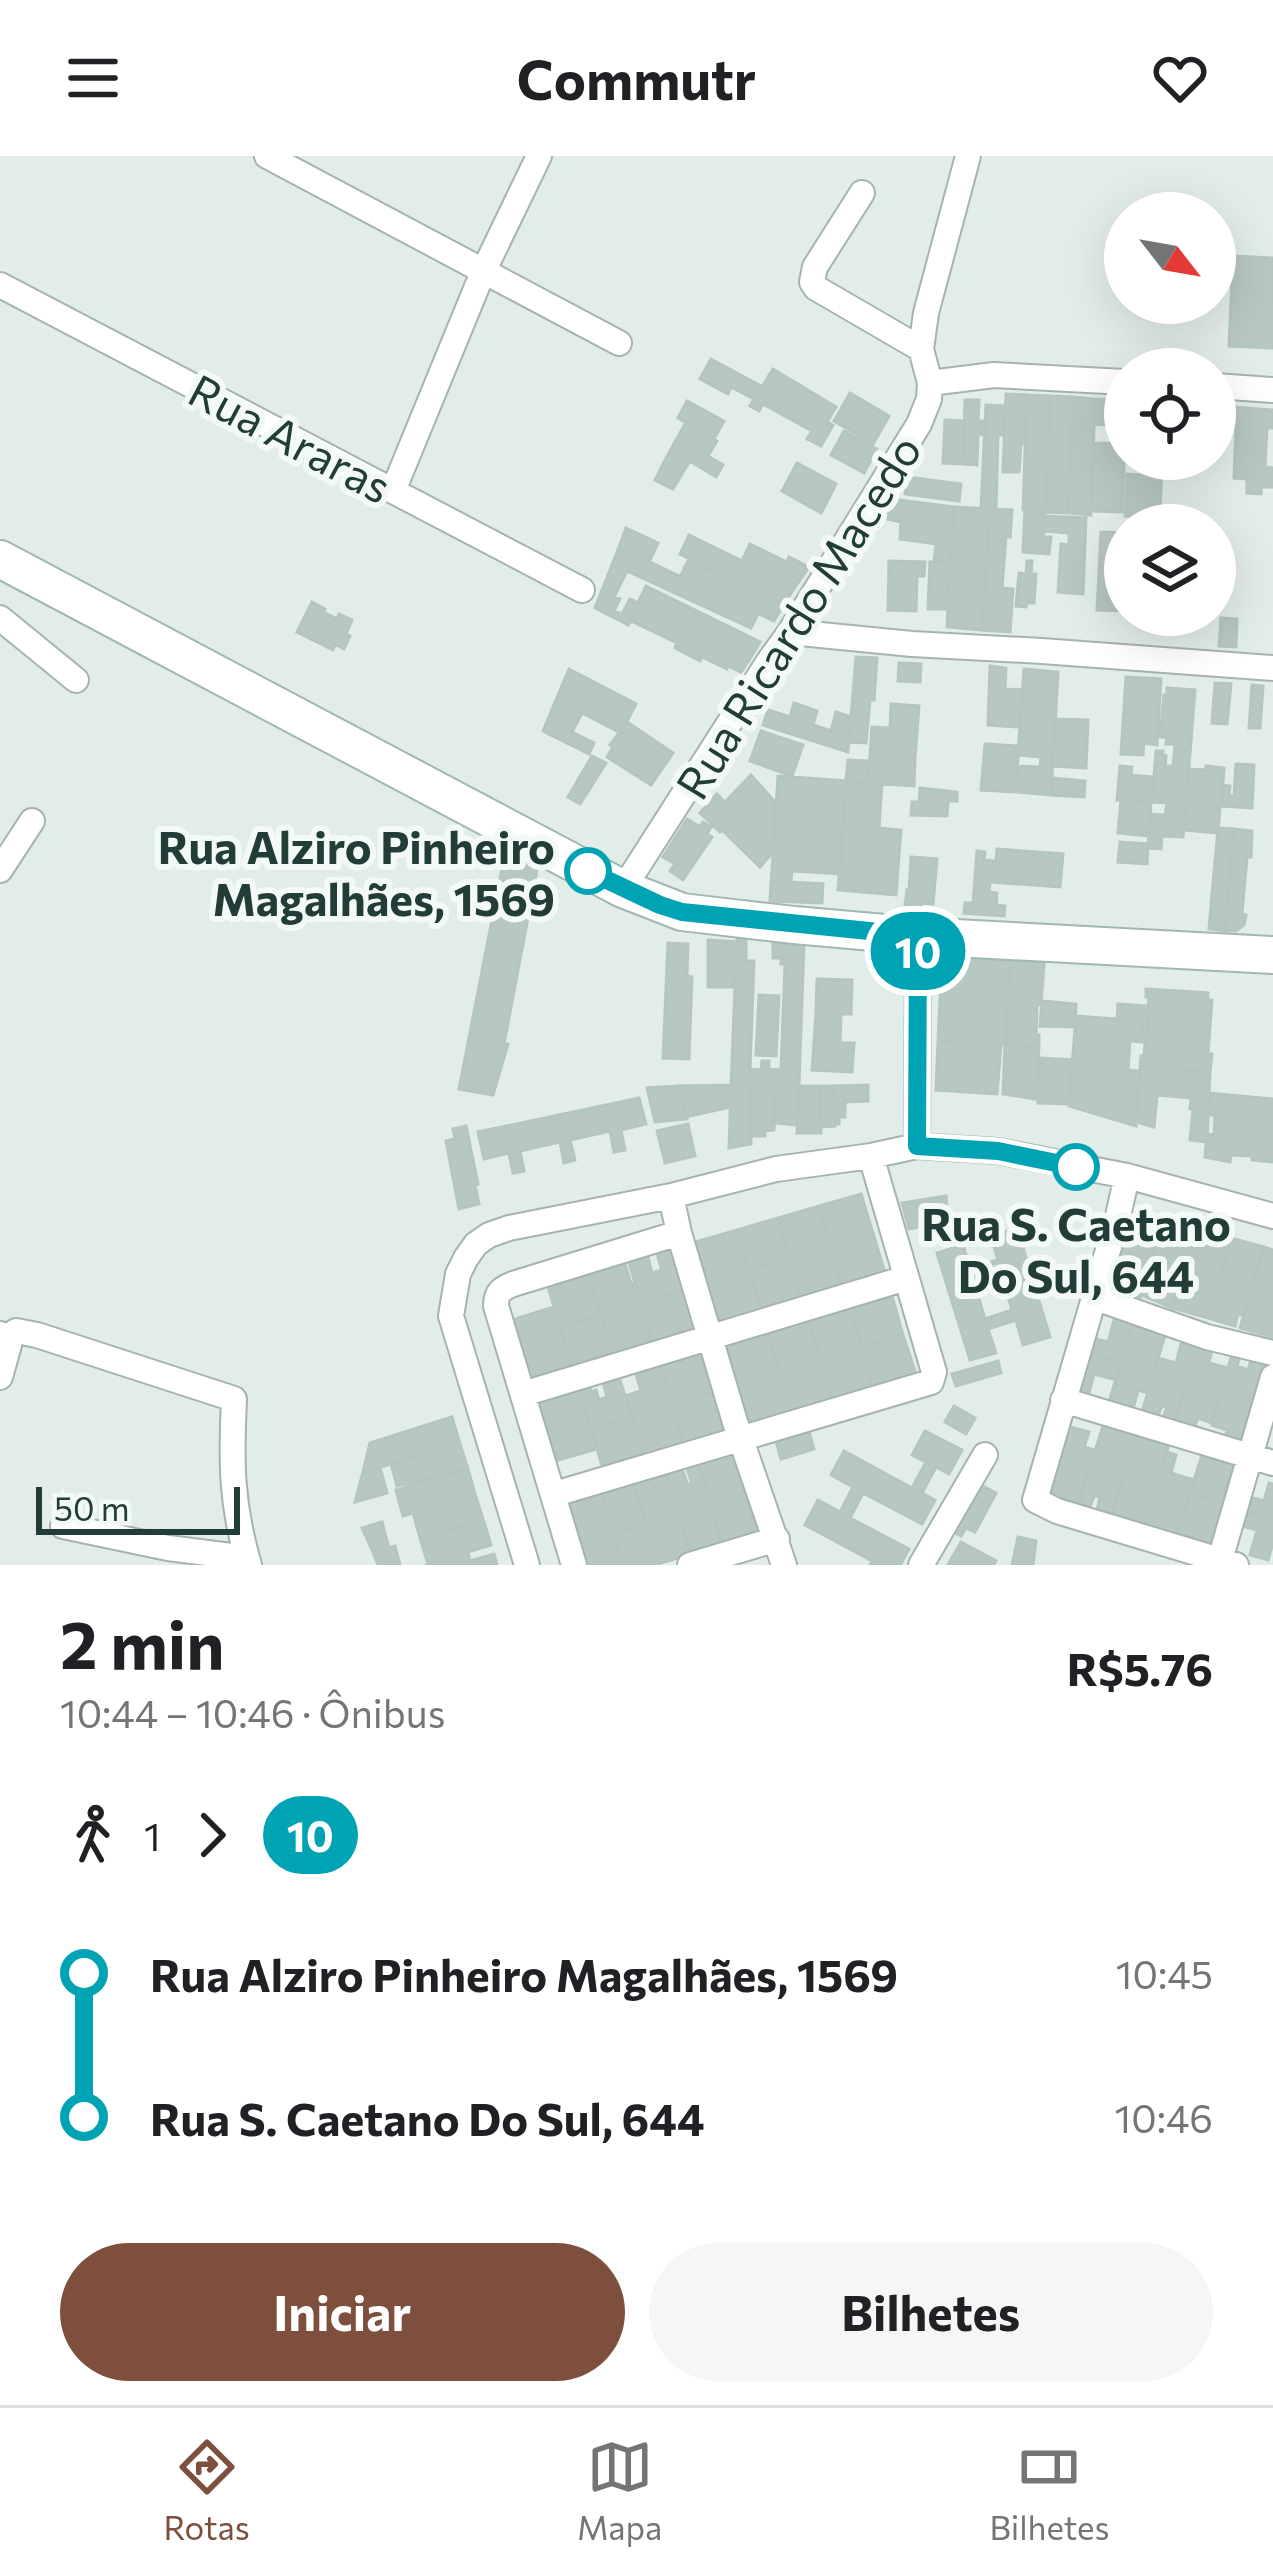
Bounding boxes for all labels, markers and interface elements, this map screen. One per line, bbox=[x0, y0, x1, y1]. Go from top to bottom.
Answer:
icon: menu bbox=[60, 45, 126, 111]
text: Commutr bbox=[517, 45, 756, 111]
icon: heart bbox=[1147, 45, 1213, 111]
north arrow bbox=[1104, 192, 1236, 324]
map controls bbox=[1104, 192, 1236, 636]
button: locate bbox=[1104, 348, 1236, 480]
street label: Rua Araras bbox=[181, 361, 401, 513]
street label: Rua Ricardo Macedo bbox=[663, 424, 931, 808]
button: layers bbox=[1104, 504, 1236, 636]
place label: Rua Alziro Pinheiro Magalhães, 1569 bbox=[158, 818, 555, 925]
marker: Rua Alziro Pinheiro Magalhães, 1569 bbox=[566, 849, 610, 893]
line badge: 10 bbox=[864, 912, 972, 990]
text: 10 bbox=[895, 925, 941, 977]
marker: Rua S. Caetano Do Sul, 644 bbox=[1054, 1145, 1098, 1189]
place label: Rua S. Caetano Do Sul, 644 bbox=[921, 1195, 1231, 1302]
scale bar bbox=[36, 1481, 240, 1534]
text: 50 m bbox=[54, 1487, 130, 1528]
text: 2 min bbox=[60, 1602, 224, 1683]
text: R$5.76 bbox=[1067, 1640, 1213, 1695]
text: 10:44 – 10:46 · Ônibus bbox=[60, 1688, 445, 1736]
icon: walk bbox=[60, 1802, 126, 1868]
icon: forward bbox=[179, 1802, 245, 1868]
text: 10 bbox=[287, 1809, 334, 1861]
text: 1 bbox=[144, 1811, 161, 1859]
text: Rua Alziro Pinheiro Magalhães, 1569 bbox=[150, 1946, 898, 2001]
text: 10:45 bbox=[1116, 1949, 1213, 1997]
text: Rua S. Caetano Do Sul, 644 bbox=[150, 2090, 705, 2145]
text: 10:46 bbox=[1115, 2093, 1213, 2141]
button: Iniciar bbox=[60, 2243, 625, 2381]
button: Bilhetes bbox=[649, 2243, 1213, 2381]
tab: Rotas bbox=[164, 2434, 250, 2547]
tab: Mapa bbox=[577, 2434, 662, 2547]
tab: Bilhetes bbox=[989, 2434, 1109, 2547]

